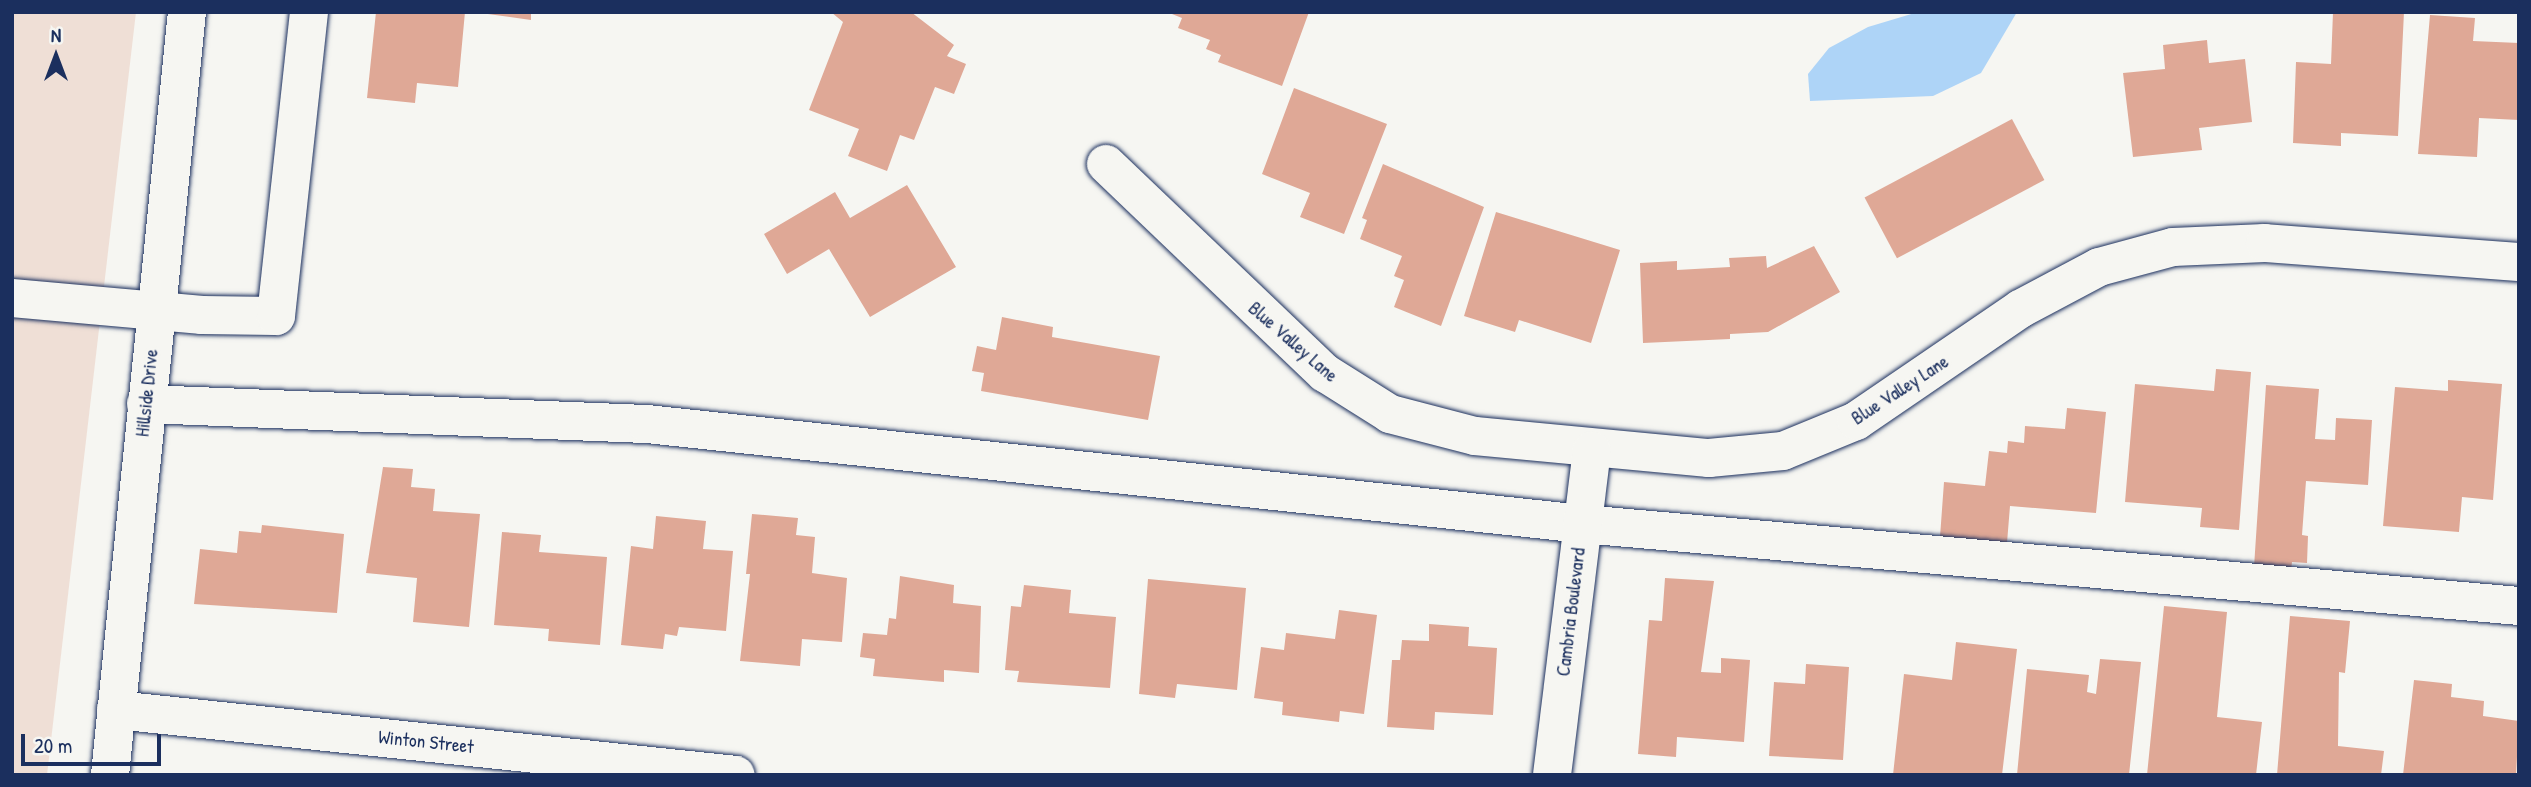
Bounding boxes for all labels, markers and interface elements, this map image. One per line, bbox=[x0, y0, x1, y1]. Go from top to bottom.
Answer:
north arrow bbox=[21, 21, 91, 91]
text: N bbox=[51, 22, 61, 48]
street label: Blue Valley Lane bbox=[1244, 297, 1342, 387]
street label: Hillside Drive bbox=[131, 348, 163, 438]
street label: Blue Valley Lane bbox=[1847, 350, 1953, 430]
street label: Cambria Boulevard bbox=[1552, 546, 1590, 678]
scale bar bbox=[24, 720, 164, 764]
street label: Winton Street bbox=[377, 726, 475, 758]
text: 20 m bbox=[34, 731, 72, 760]

